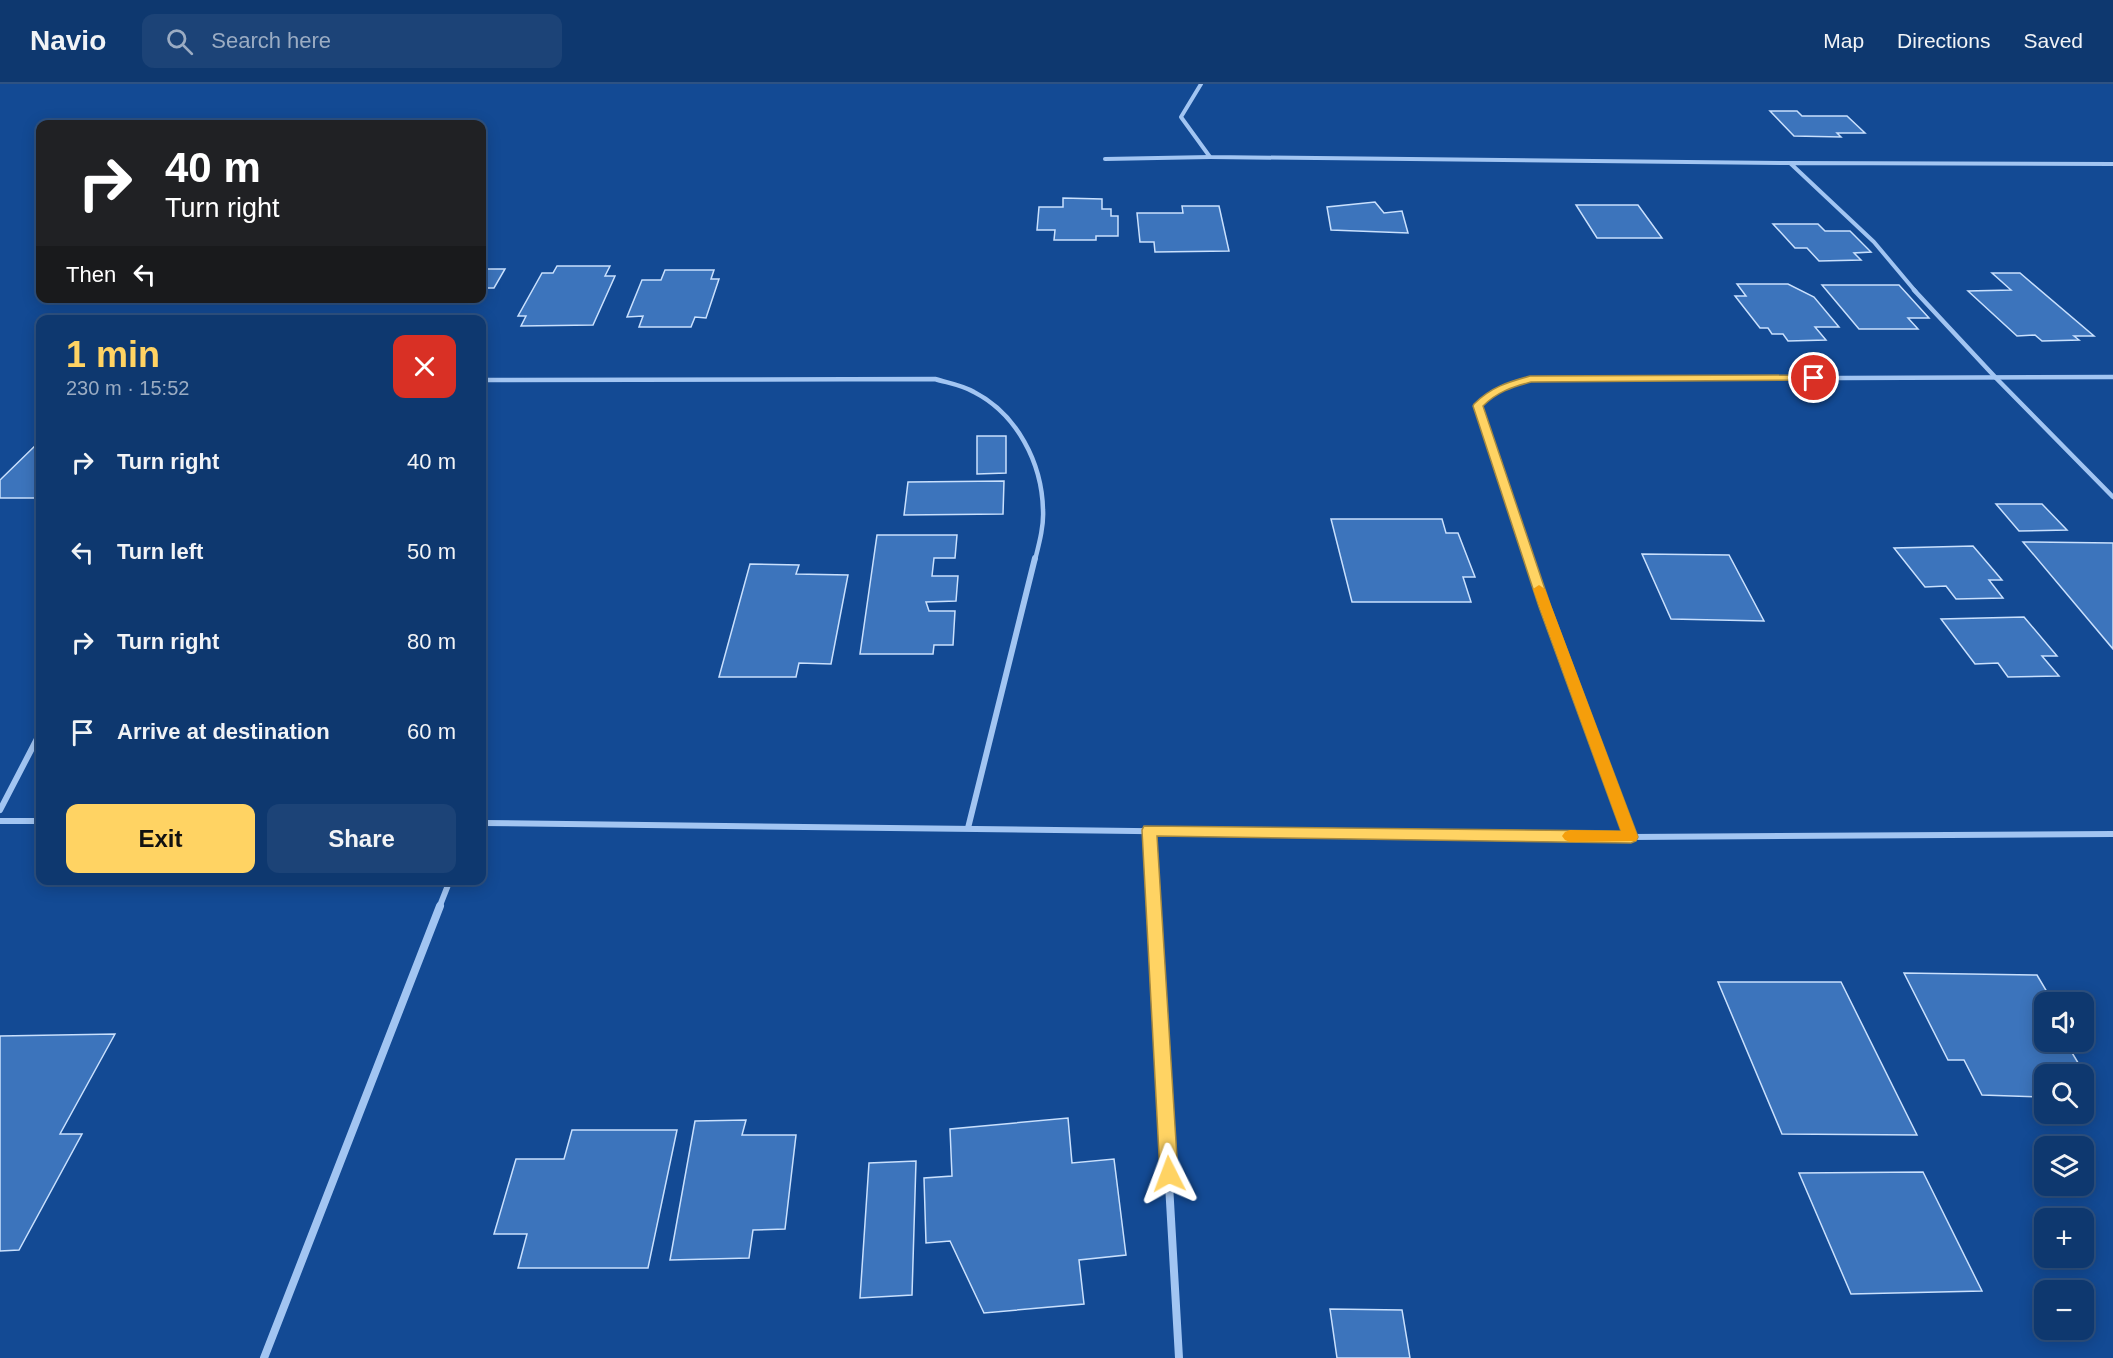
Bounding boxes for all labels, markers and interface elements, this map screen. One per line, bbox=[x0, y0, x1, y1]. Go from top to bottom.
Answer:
search box bbox=[142, 14, 562, 68]
text: Navio bbox=[30, 25, 106, 56]
icon: search bbox=[163, 25, 196, 58]
text: Search here bbox=[211, 28, 331, 53]
text: Map bbox=[1823, 29, 1864, 52]
text: Directions bbox=[1897, 29, 1990, 52]
text: Saved bbox=[2023, 29, 2083, 52]
icon: right bbox=[66, 144, 144, 222]
text: 40 m bbox=[165, 144, 261, 191]
text: Turn right bbox=[165, 193, 280, 223]
icon: left bbox=[128, 258, 161, 291]
text: Then bbox=[66, 262, 116, 287]
text: 1 min bbox=[66, 334, 160, 375]
button: close bbox=[393, 335, 456, 398]
pin bbox=[1788, 352, 1839, 403]
icon: arrive bbox=[1797, 361, 1830, 394]
text: 230 m · 15:52 bbox=[66, 377, 189, 399]
icon: right bbox=[66, 446, 99, 479]
text: Turn right bbox=[117, 449, 219, 474]
text: 40 m bbox=[407, 449, 456, 474]
icon: left bbox=[66, 536, 99, 569]
text: Turn left bbox=[117, 539, 203, 564]
text: 50 m bbox=[407, 539, 456, 564]
icon: right bbox=[66, 626, 99, 659]
text: Turn right bbox=[117, 629, 219, 654]
text: 80 m bbox=[407, 629, 456, 654]
icon: arrive bbox=[66, 716, 99, 749]
text: Arrive at destination bbox=[117, 719, 330, 744]
text: 60 m bbox=[407, 719, 456, 744]
button: Exit bbox=[66, 804, 255, 873]
button: Share bbox=[267, 804, 456, 873]
map controls bbox=[2034, 992, 2094, 1340]
button: sound bbox=[2034, 992, 2094, 1052]
button: search bbox=[2034, 1064, 2094, 1124]
button: layers bbox=[2034, 1136, 2094, 1196]
position arrow bbox=[1137, 1142, 1201, 1206]
button: + bbox=[2034, 1208, 2094, 1268]
button: − bbox=[2034, 1280, 2094, 1340]

